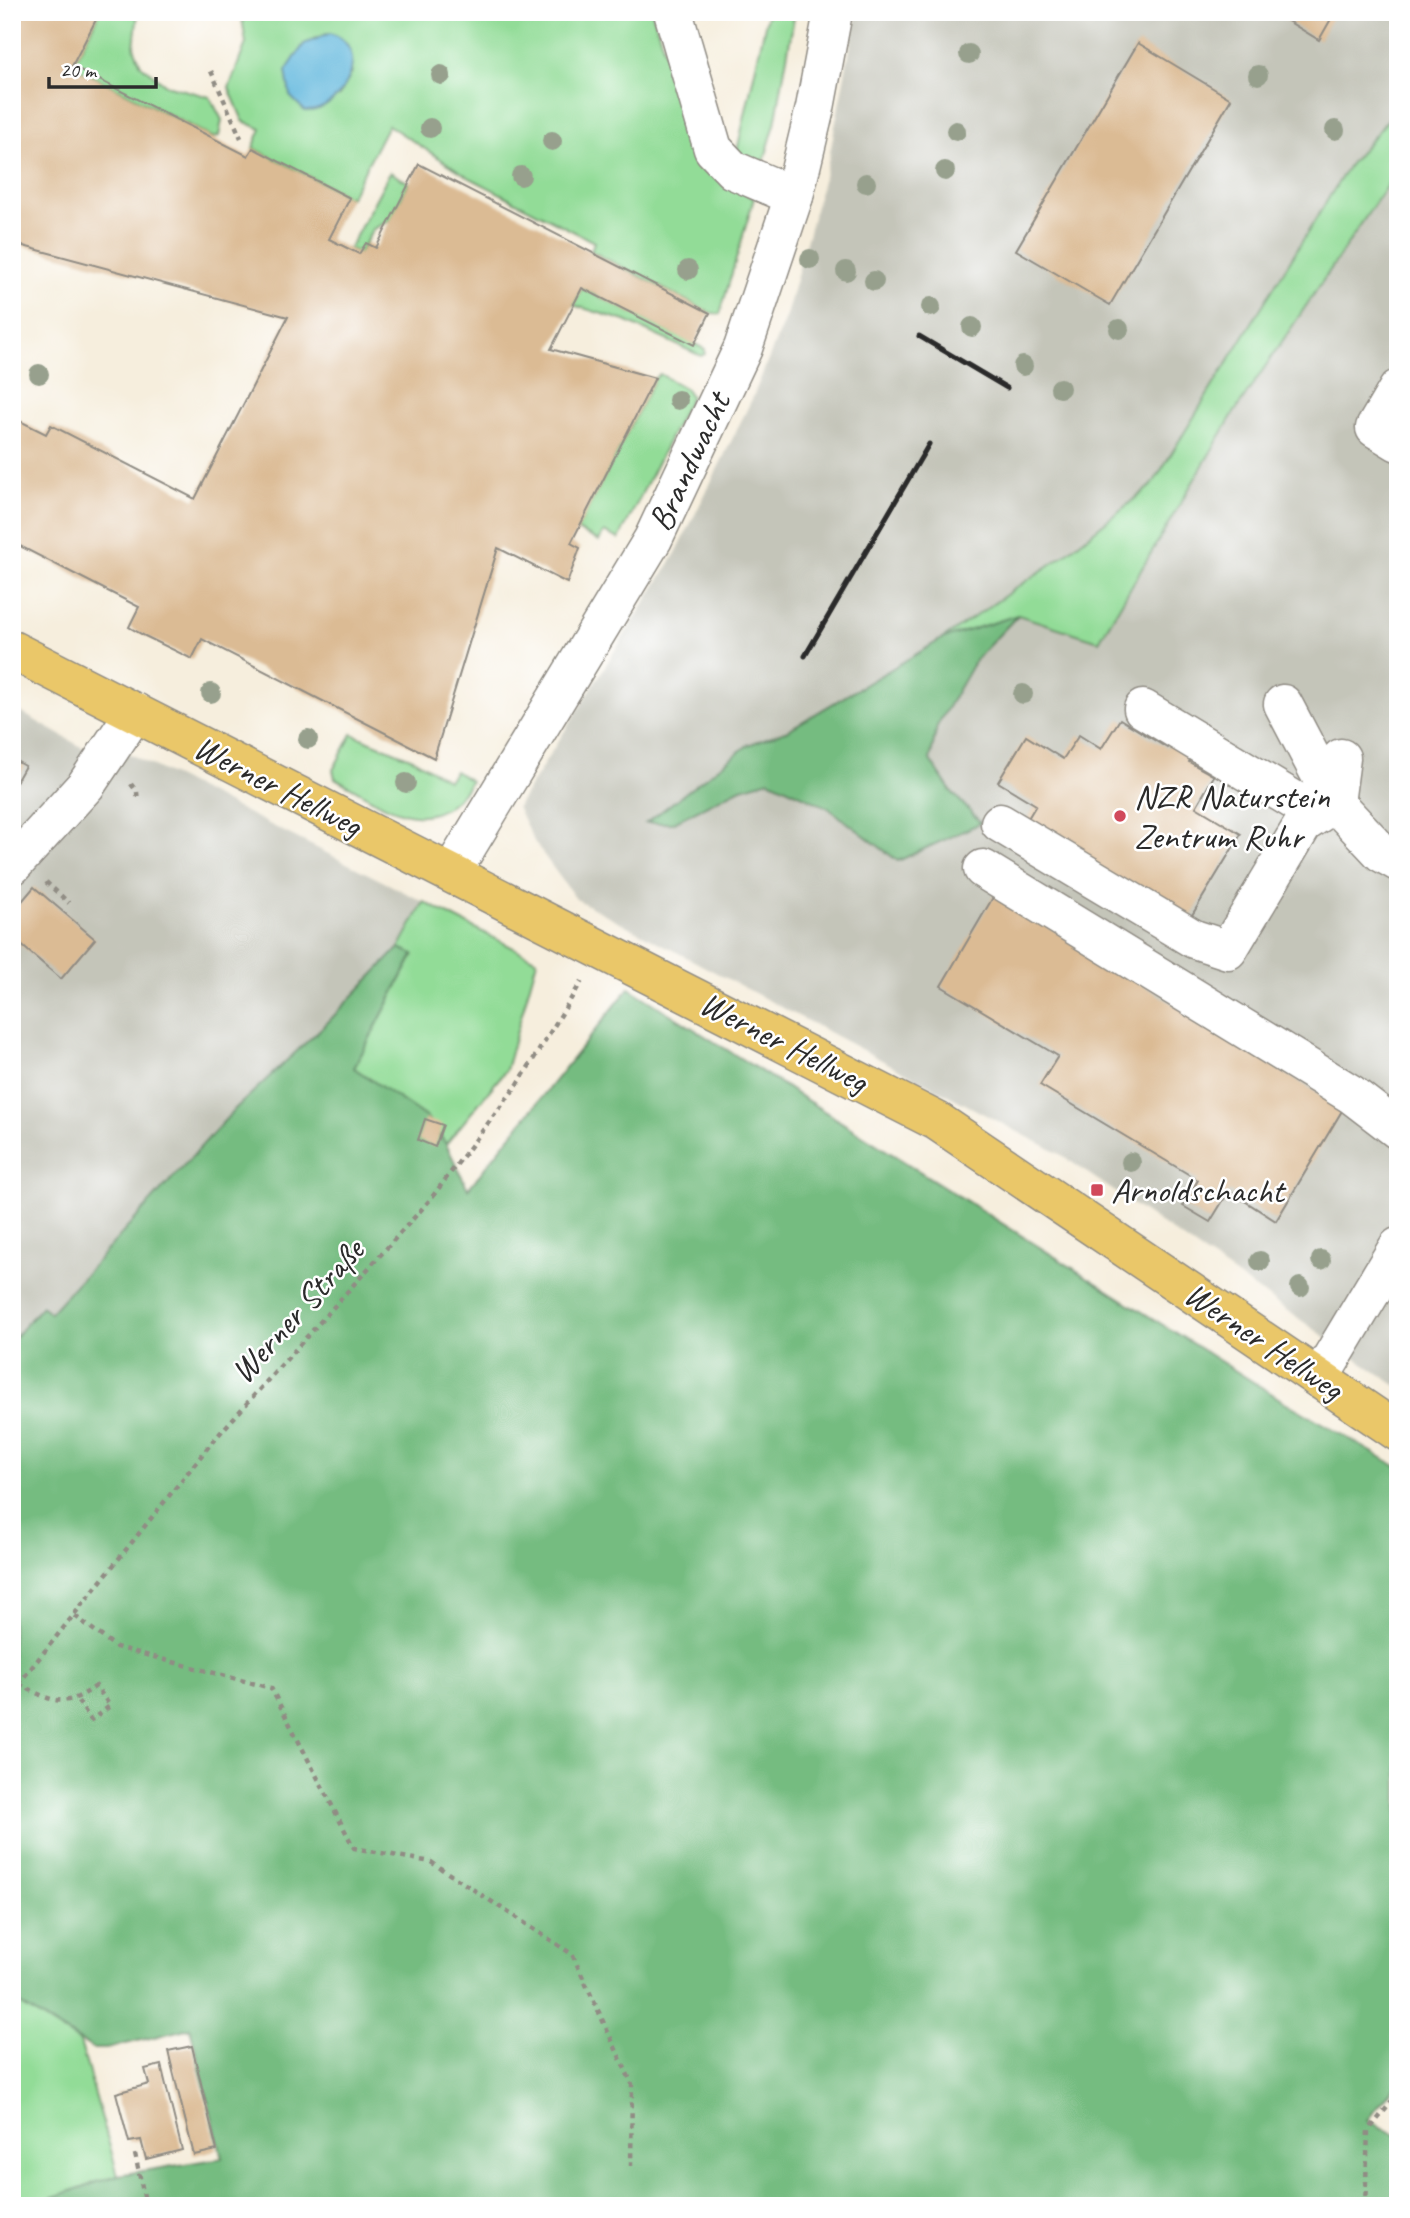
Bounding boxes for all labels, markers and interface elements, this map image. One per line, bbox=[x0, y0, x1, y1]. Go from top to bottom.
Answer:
scale bar bbox=[49, 46, 156, 90]
text: 20 m bbox=[60, 57, 98, 83]
street label: Brandwacht bbox=[637, 383, 742, 538]
street label: Werner Hellweg bbox=[186, 725, 371, 848]
place label: NZR Naturstein Zentrum Ruhr bbox=[1134, 774, 1330, 859]
marker: NZR Naturstein Zentrum Ruhr bbox=[1112, 808, 1128, 824]
street label: Werner Hellweg bbox=[692, 981, 877, 1104]
place label: Arnoldschacht bbox=[1111, 1168, 1287, 1213]
marker: Arnoldschacht bbox=[1089, 1182, 1105, 1198]
street label: Werner Straße bbox=[220, 1227, 375, 1393]
street label: Werner Hellweg bbox=[1176, 1271, 1354, 1412]

